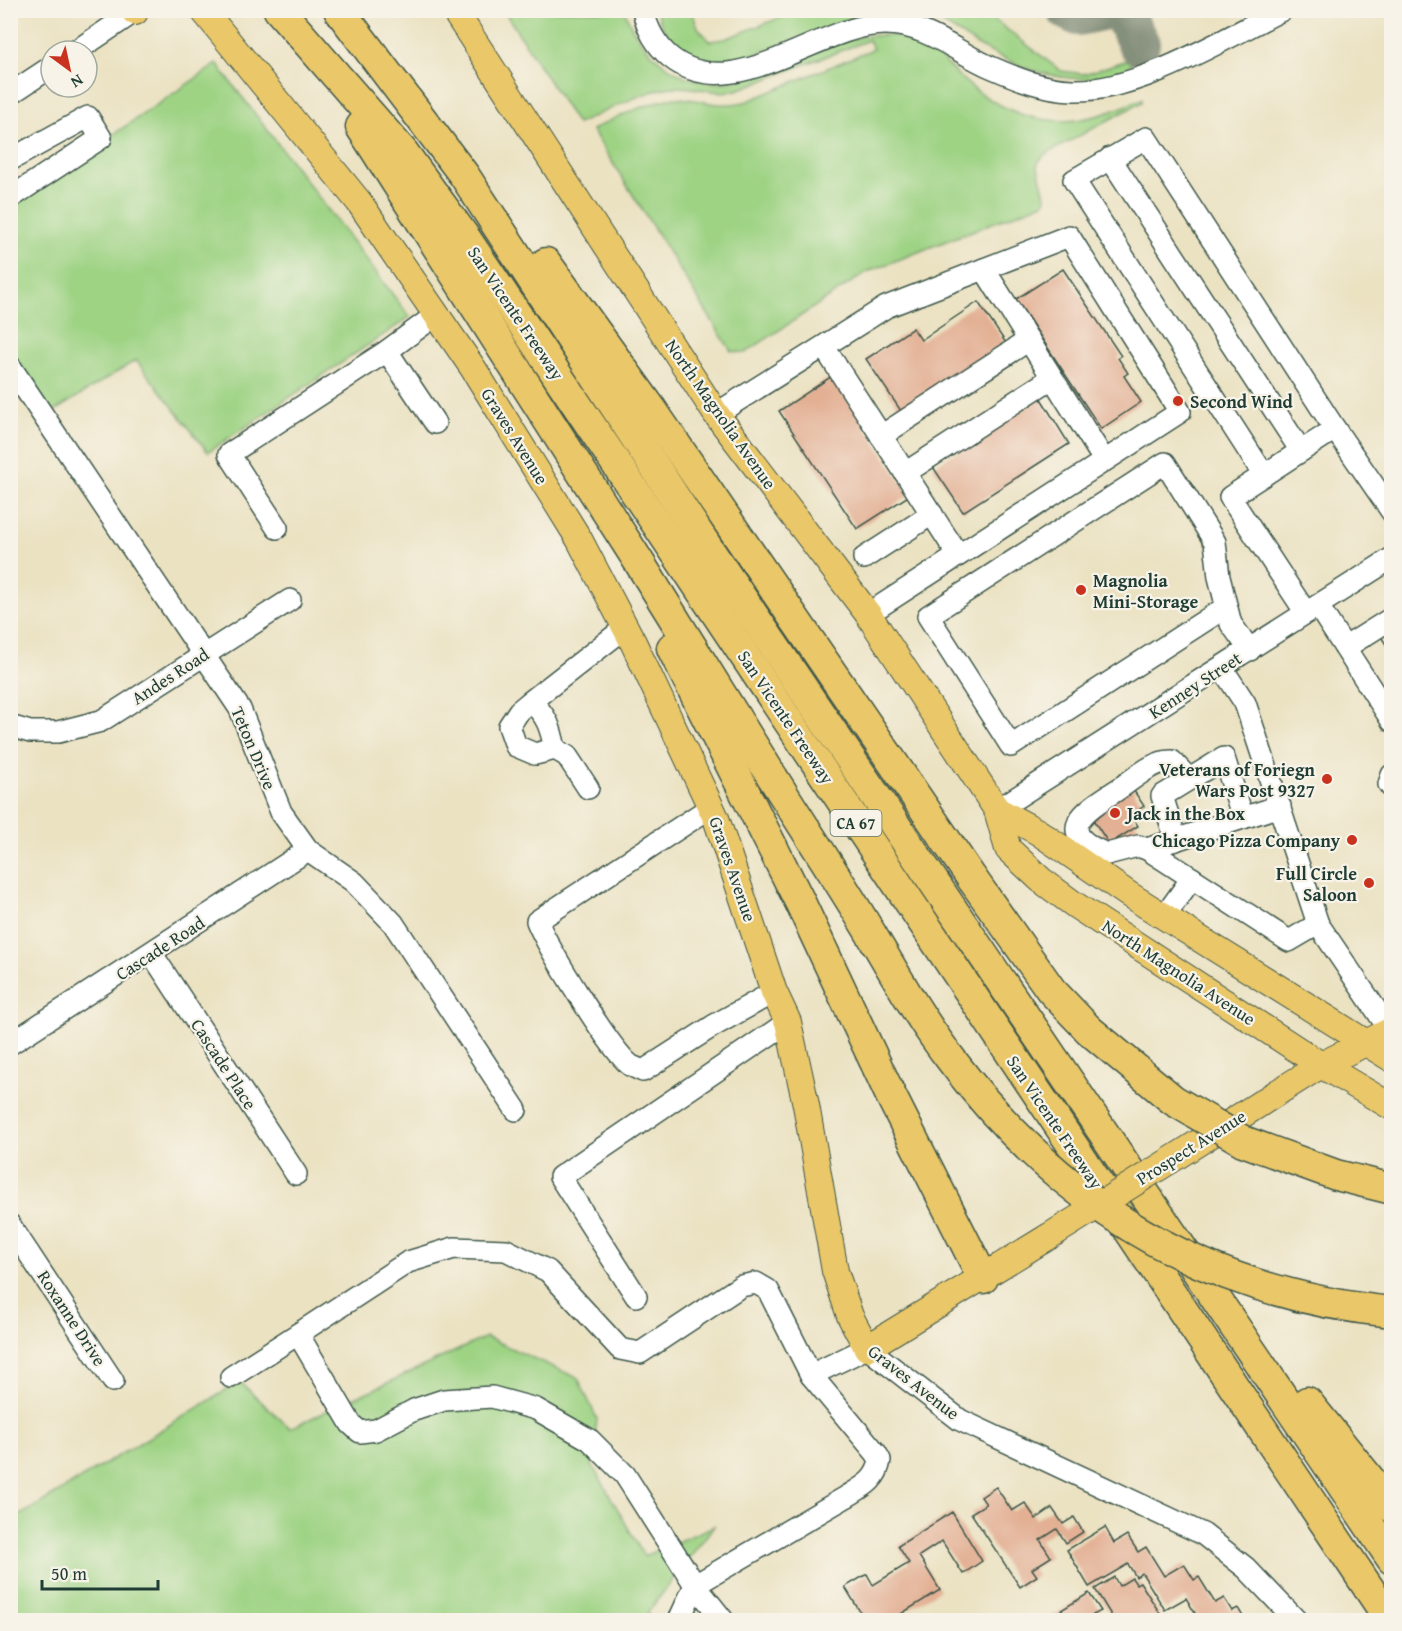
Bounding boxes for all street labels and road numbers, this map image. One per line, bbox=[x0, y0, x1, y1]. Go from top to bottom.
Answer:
street label: San Vicente Freeway bbox=[461, 241, 571, 385]
street label: North Magnolia Avenue bbox=[659, 333, 783, 495]
street label: Graves Avenue bbox=[475, 382, 555, 490]
street label: Andes Road bbox=[126, 641, 215, 711]
street label: Kenney Street bbox=[1143, 644, 1247, 725]
street label: San Vicente Freeway bbox=[731, 645, 841, 789]
street label: Teton Drive bbox=[224, 702, 284, 794]
road number: CA 67 bbox=[830, 810, 882, 836]
street label: Graves Avenue bbox=[702, 813, 764, 925]
street label: Cascade Road bbox=[110, 909, 210, 987]
street label: North Magnolia Avenue bbox=[1097, 912, 1261, 1032]
street label: Cascade Place bbox=[184, 1013, 264, 1115]
street label: San Vicente Freeway bbox=[1000, 1050, 1110, 1194]
street label: Prospect Avenue bbox=[1131, 1102, 1251, 1192]
street label: Roxanne Drive bbox=[31, 1265, 113, 1371]
street label: Graves Avenue bbox=[863, 1338, 965, 1426]

